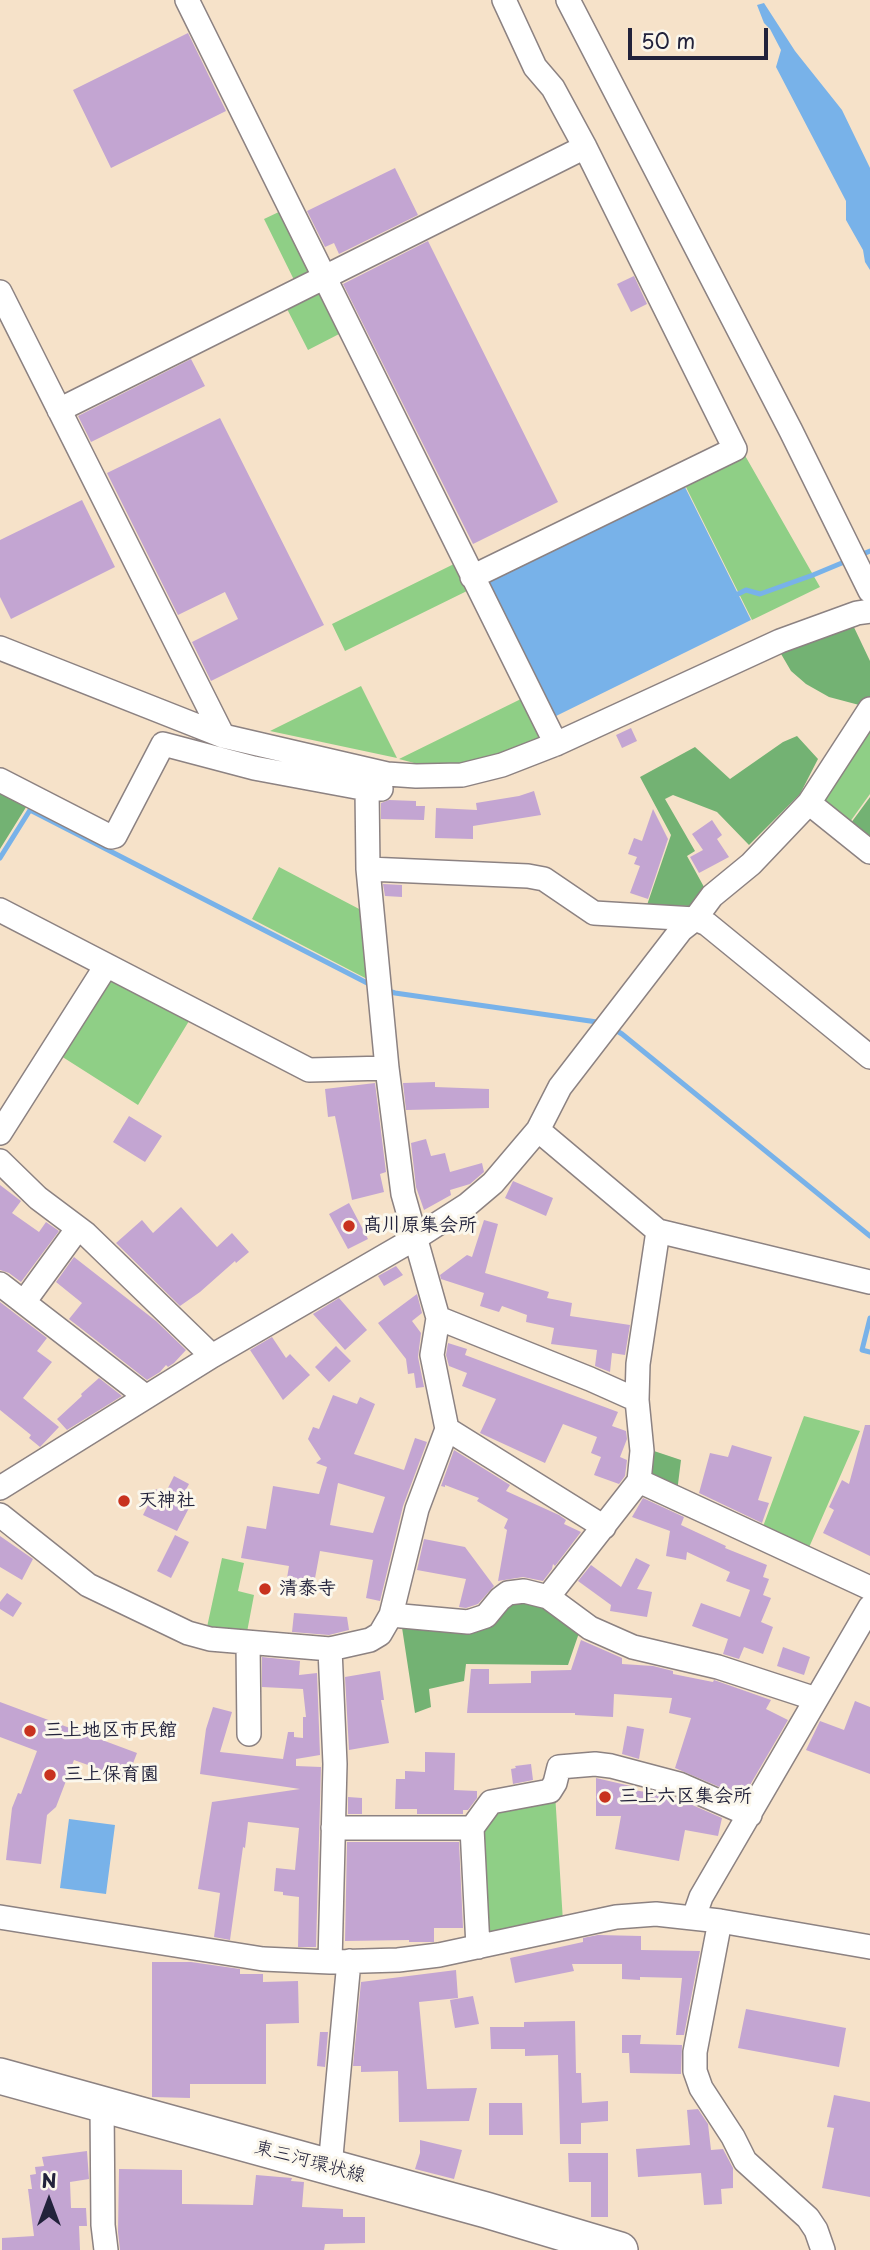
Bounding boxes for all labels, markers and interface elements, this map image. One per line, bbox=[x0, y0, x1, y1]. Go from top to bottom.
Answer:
scale bar bbox=[632, 14, 772, 58]
text: 50 m bbox=[641, 24, 695, 56]
place label: 髙川原集会所 bbox=[363, 1215, 477, 1237]
marker: 髙川原集会所 bbox=[341, 1218, 357, 1234]
place label: 天神社 bbox=[138, 1490, 195, 1512]
marker: 天神社 bbox=[116, 1493, 132, 1509]
place label: 清泰寺 bbox=[279, 1578, 336, 1600]
marker: 清泰寺 bbox=[257, 1581, 273, 1597]
place label: 三上地区市民館 bbox=[44, 1720, 177, 1742]
marker: 三上地区市民館 bbox=[22, 1723, 38, 1739]
place label: 三上保育園 bbox=[64, 1764, 159, 1786]
marker: 三上保育園 bbox=[42, 1767, 58, 1783]
place label: 三上六区集会所 bbox=[619, 1786, 752, 1808]
marker: 三上六区集会所 bbox=[597, 1789, 613, 1805]
street label: 東三河環状線 bbox=[252, 2136, 368, 2188]
north arrow bbox=[14, 2166, 84, 2236]
text: N bbox=[41, 2166, 57, 2194]

